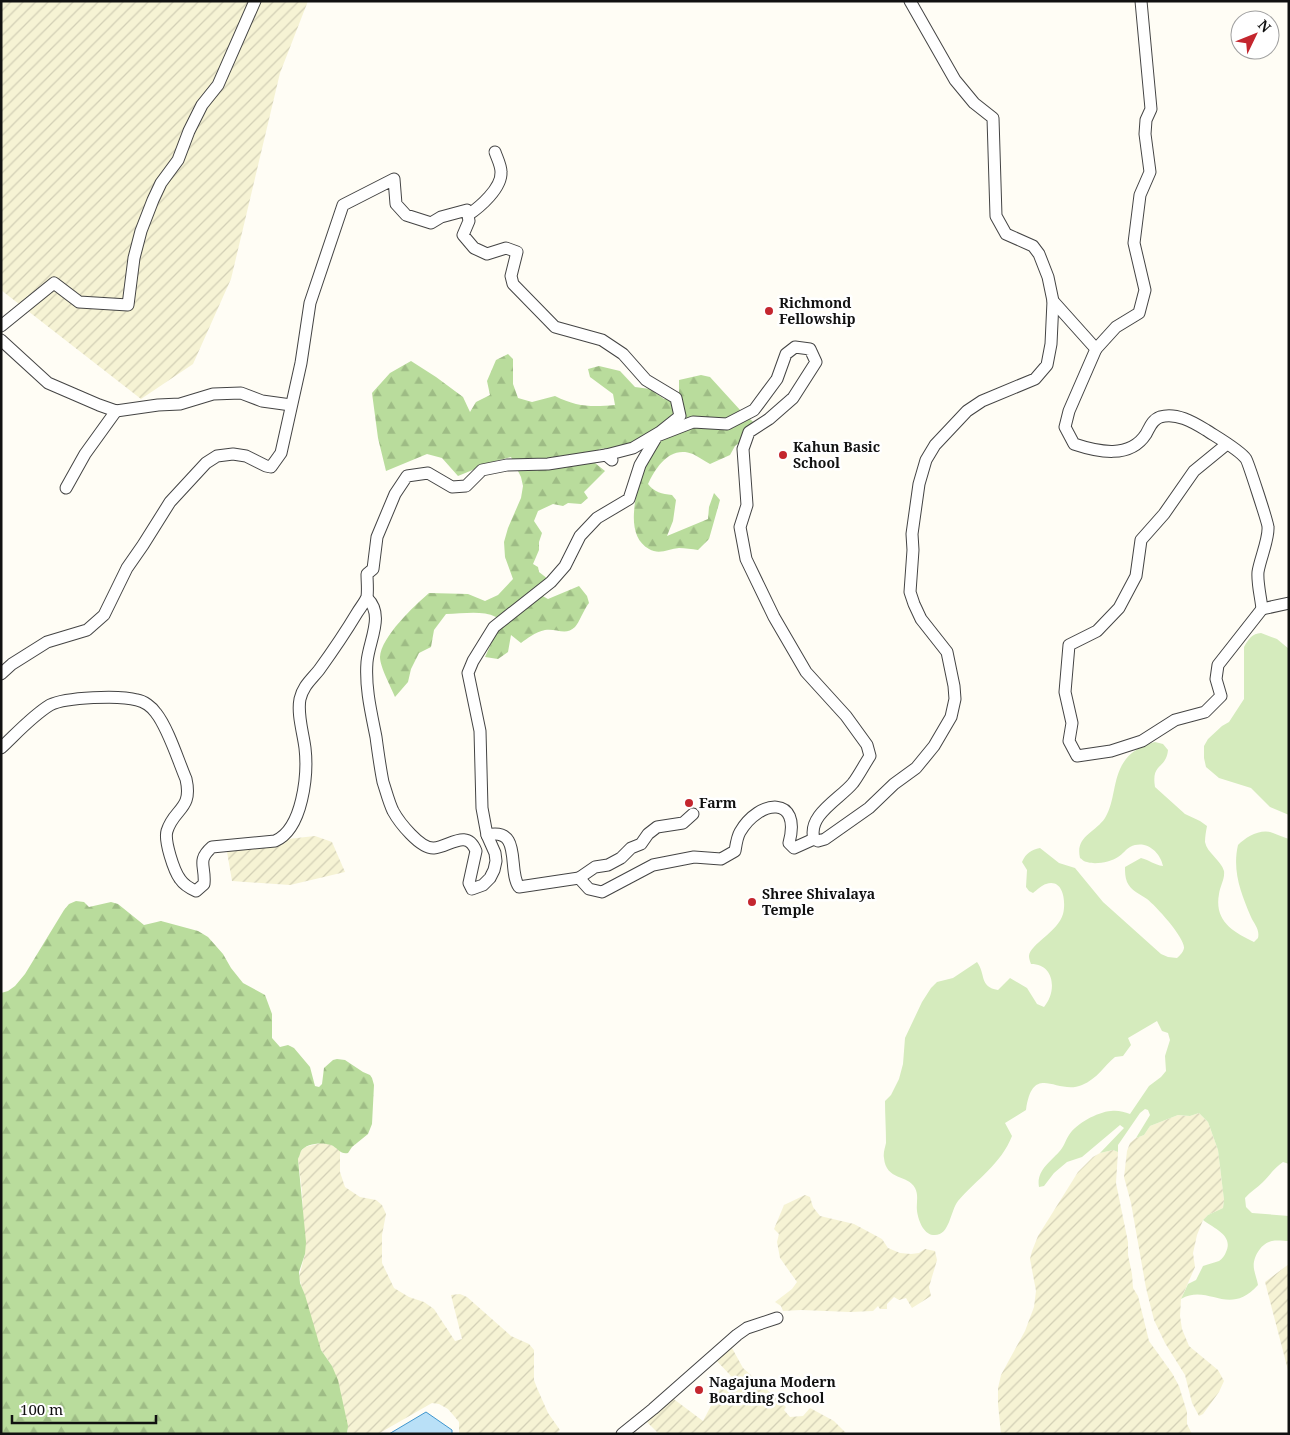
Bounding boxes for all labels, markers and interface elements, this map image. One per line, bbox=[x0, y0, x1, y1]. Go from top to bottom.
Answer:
north arrow bbox=[1230, 10, 1280, 60]
text: N bbox=[1254, 15, 1276, 36]
place label: Richmond Fellowship bbox=[779, 293, 856, 328]
marker: Richmond Fellowship bbox=[763, 305, 775, 317]
place label: Kahun Basic School bbox=[793, 437, 880, 472]
marker: Kahun Basic School bbox=[777, 449, 789, 461]
place label: Farm bbox=[699, 793, 737, 812]
marker: Farm bbox=[683, 797, 695, 809]
place label: Shree Shivalaya Temple bbox=[762, 884, 875, 919]
marker: Shree Shivalaya Temple bbox=[746, 896, 758, 908]
place label: Nagajuna Modern Boarding School bbox=[709, 1372, 836, 1407]
marker: Nagajuna Modern Boarding School bbox=[693, 1384, 705, 1396]
scale bar bbox=[12, 1392, 156, 1424]
text: 100 m bbox=[20, 1399, 63, 1419]

